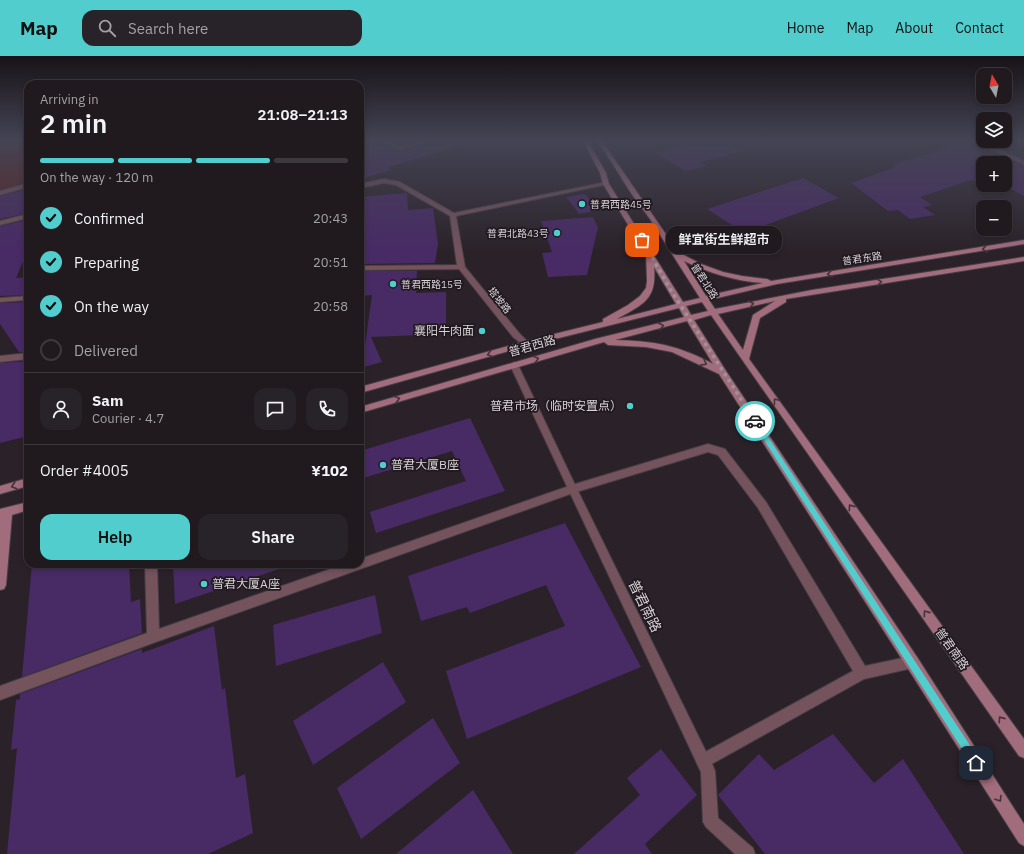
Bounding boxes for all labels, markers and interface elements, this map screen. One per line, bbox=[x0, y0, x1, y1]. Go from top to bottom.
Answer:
search box bbox=[82, 10, 362, 46]
text: Map bbox=[20, 16, 58, 40]
icon: search bbox=[96, 17, 118, 39]
text: Search here bbox=[128, 19, 208, 38]
text: Home bbox=[787, 19, 824, 37]
text: Map bbox=[846, 19, 873, 37]
text: About bbox=[895, 19, 933, 37]
text: Contact bbox=[955, 19, 1004, 37]
north arrow bbox=[976, 68, 1012, 104]
map controls bbox=[976, 68, 1012, 236]
text: Arriving in bbox=[40, 91, 99, 108]
text: 21:08–21:13 bbox=[258, 105, 348, 124]
text: 2 min bbox=[40, 106, 107, 140]
button: layers bbox=[976, 112, 1012, 148]
button: + bbox=[976, 156, 1012, 192]
text: On the way · 120 m bbox=[40, 169, 153, 186]
place label: 普君西路45号 bbox=[590, 198, 652, 211]
marker: 普君西路45号 bbox=[577, 199, 587, 209]
button: − bbox=[976, 200, 1012, 236]
icon: check bbox=[40, 207, 62, 229]
text: Confirmed bbox=[74, 209, 144, 228]
text: 20:43 bbox=[313, 210, 348, 227]
pin bbox=[625, 223, 659, 257]
callout: 鲜宜街生鲜超市 bbox=[666, 226, 782, 254]
place label: 普君北路43号 bbox=[487, 227, 549, 240]
marker: 普君北路43号 bbox=[552, 228, 562, 238]
icon: bag bbox=[631, 229, 653, 251]
text: 鲜宜街生鲜超市 bbox=[678, 231, 770, 248]
one-way arrow bbox=[982, 244, 989, 252]
street label: 普君东路 bbox=[841, 249, 883, 268]
icon: check bbox=[40, 251, 62, 273]
text: Preparing bbox=[74, 253, 139, 272]
text: 20:51 bbox=[313, 254, 348, 271]
street label: 普君北路 bbox=[688, 261, 721, 302]
one-way arrow bbox=[826, 269, 833, 278]
place label: 普君西路15号 bbox=[401, 278, 463, 291]
one-way arrow bbox=[876, 278, 882, 287]
marker: 普君西路15号 bbox=[388, 279, 398, 289]
street label: 塔坡路 bbox=[485, 285, 514, 316]
icon: check bbox=[40, 295, 62, 317]
text: On the way bbox=[74, 297, 149, 316]
text: 20:58 bbox=[313, 298, 348, 315]
one-way arrow bbox=[748, 300, 754, 308]
one-way arrow bbox=[658, 322, 665, 331]
place label: 襄阳牛肉面 bbox=[414, 323, 474, 338]
marker: 襄阳牛肉面 bbox=[477, 326, 487, 336]
street label: 普君西路 bbox=[507, 332, 557, 359]
text: Delivered bbox=[74, 341, 138, 360]
one-way arrow bbox=[487, 349, 494, 358]
one-way arrow bbox=[532, 355, 539, 364]
one-way arrow bbox=[700, 358, 707, 366]
button: person bbox=[40, 388, 82, 430]
button: chat bbox=[254, 388, 296, 430]
button: phone bbox=[306, 388, 348, 430]
text: Sam bbox=[92, 391, 123, 410]
one-way arrow bbox=[394, 395, 401, 404]
place label: 普君市场（临时安置点） bbox=[490, 398, 622, 413]
one-way arrow bbox=[773, 398, 781, 405]
marker: 普君市场（临时安置点） bbox=[625, 401, 635, 411]
courier bbox=[735, 401, 775, 441]
text: Courier · 4.7 bbox=[92, 410, 164, 427]
icon: car bbox=[744, 410, 766, 432]
place label: 普君大厦B座 bbox=[391, 457, 459, 472]
marker: 普君大厦B座 bbox=[378, 460, 388, 470]
text: Order #4005 bbox=[40, 461, 129, 480]
text: ¥102 bbox=[311, 461, 348, 480]
one-way arrow bbox=[11, 481, 18, 490]
one-way arrow bbox=[848, 504, 856, 511]
button: Help bbox=[40, 514, 190, 560]
button: Share bbox=[198, 514, 348, 560]
place label: 普君大厦A座 bbox=[212, 576, 280, 591]
street label: 普君南路 bbox=[625, 577, 665, 635]
marker: 普君大厦A座 bbox=[199, 579, 209, 589]
one-way arrow bbox=[923, 610, 931, 617]
street label: 普君南路 bbox=[932, 625, 972, 673]
one-way arrow bbox=[998, 716, 1006, 723]
pin bbox=[959, 746, 993, 780]
icon: home bbox=[965, 752, 987, 774]
one-way arrow bbox=[994, 794, 1001, 801]

